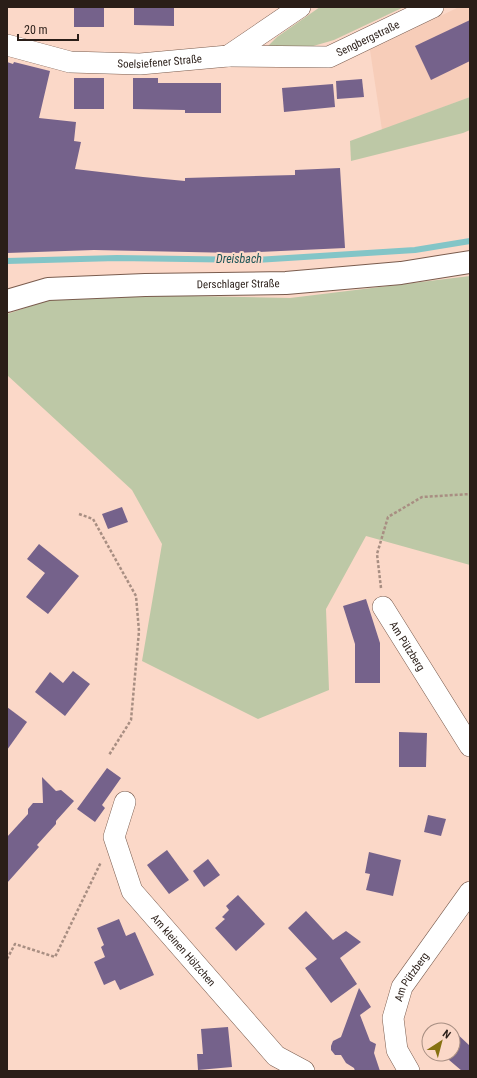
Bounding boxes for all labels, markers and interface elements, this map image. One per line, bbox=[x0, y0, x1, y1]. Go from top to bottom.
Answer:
scale bar bbox=[18, 16, 78, 42]
street label: Sengbergstraße bbox=[334, 18, 401, 59]
text: 20 m bbox=[24, 23, 48, 37]
street label: Soelsiefener Straße bbox=[117, 52, 202, 71]
water label: Dreisbach bbox=[216, 252, 262, 266]
street label: Derschlager Straße bbox=[197, 277, 280, 291]
street label: Am Pützberg bbox=[387, 619, 428, 673]
street label: Am kleinen Hölzchen bbox=[149, 911, 218, 989]
street label: Am Pützberg bbox=[392, 950, 431, 1003]
north arrow bbox=[421, 1022, 461, 1062]
text: N bbox=[440, 1027, 453, 1042]

